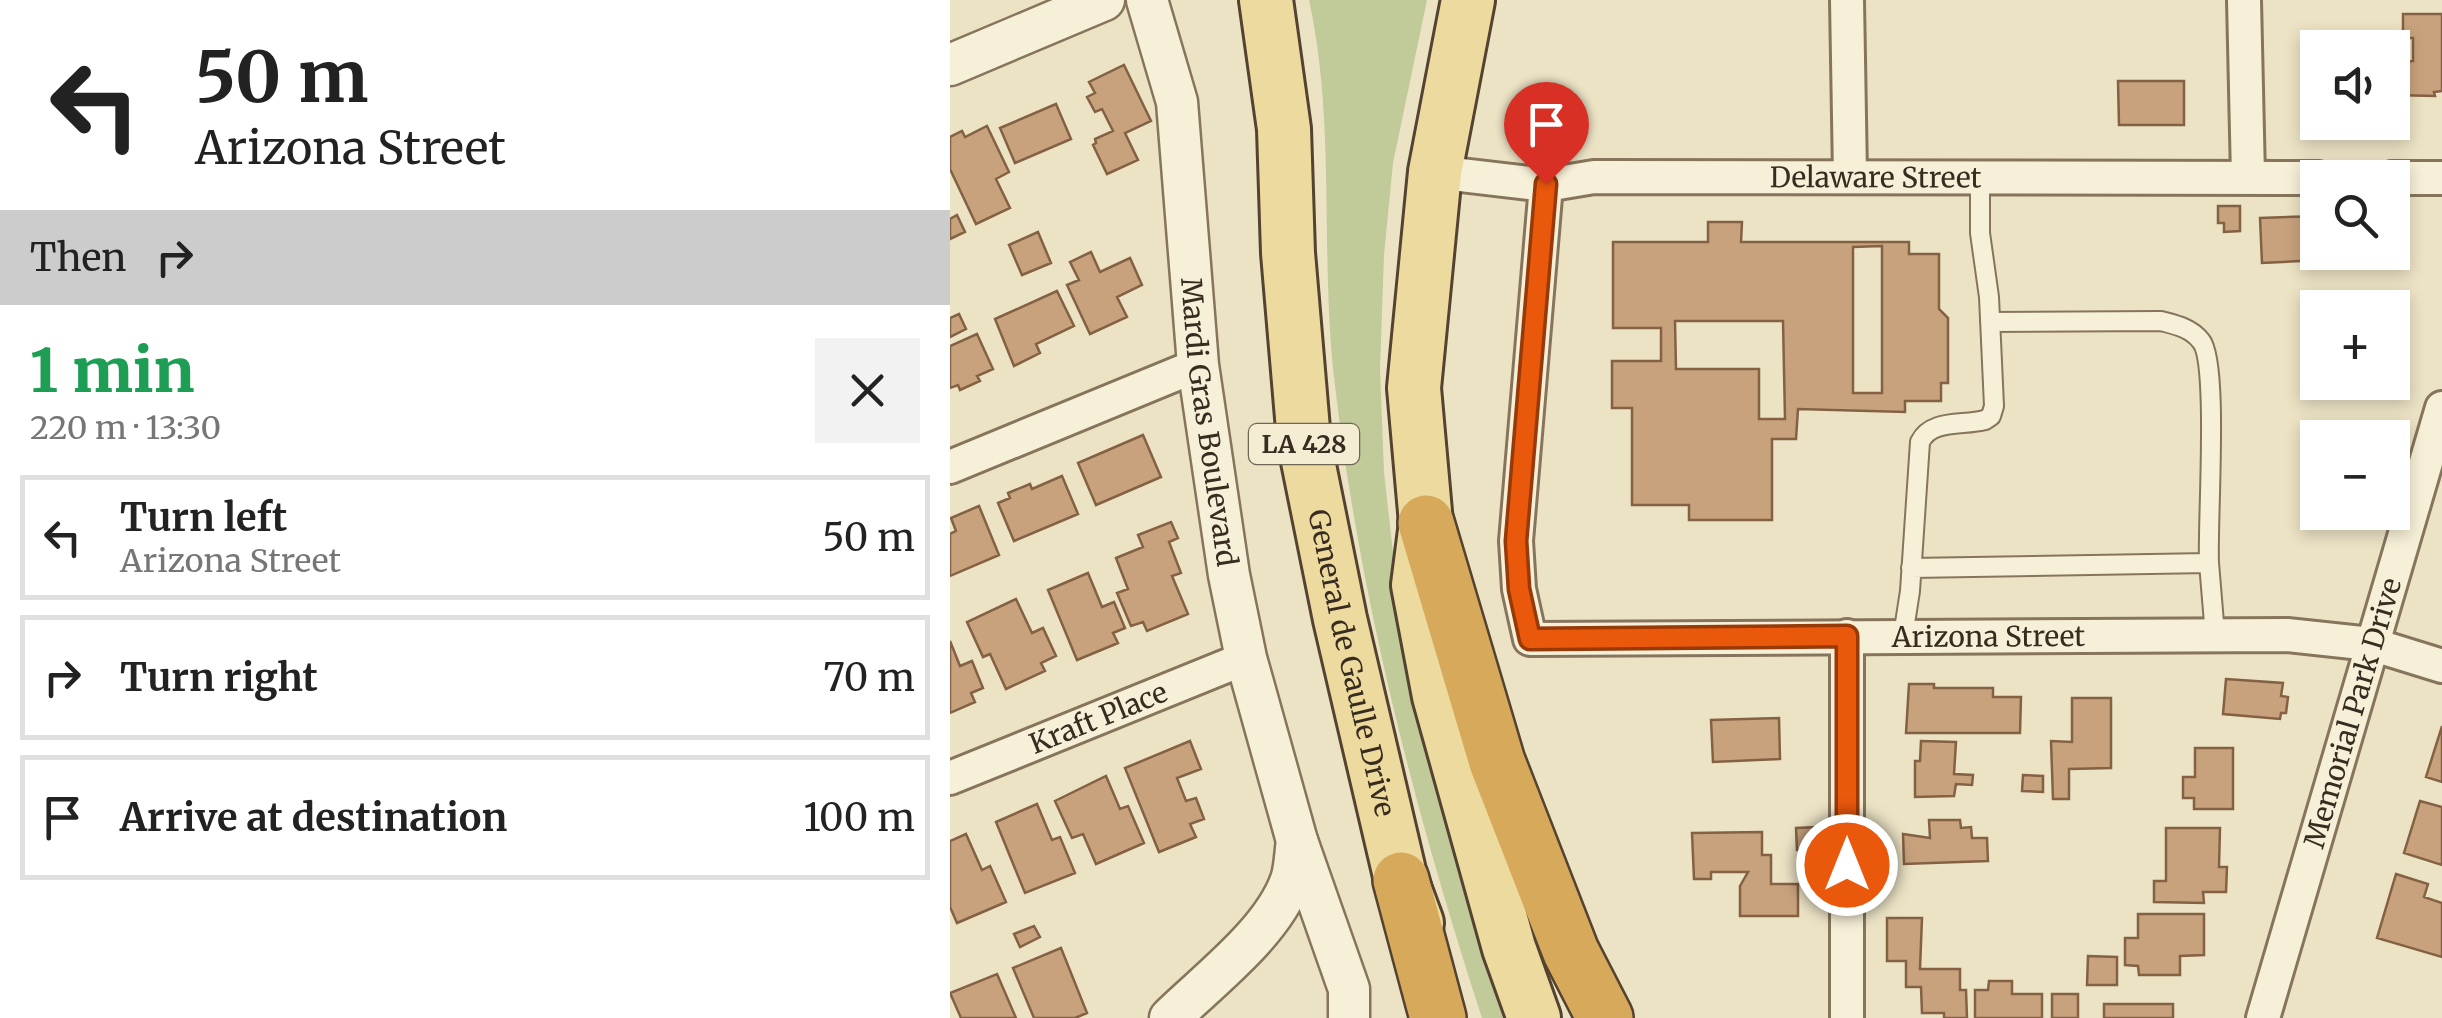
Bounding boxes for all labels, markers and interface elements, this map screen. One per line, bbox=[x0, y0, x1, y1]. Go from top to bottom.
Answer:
map controls bbox=[2300, 30, 2410, 530]
button: sound bbox=[2300, 30, 2410, 140]
text: 50 m bbox=[195, 33, 368, 121]
icon: left bbox=[30, 40, 160, 170]
pin bbox=[1504, 82, 1589, 185]
icon: arrive bbox=[1519, 97, 1574, 152]
text: Arizona Street bbox=[195, 120, 506, 176]
street label: Delaware Street bbox=[1770, 159, 1982, 196]
button: search bbox=[2300, 160, 2410, 270]
icon: right bbox=[147, 230, 202, 285]
text: Then bbox=[30, 234, 127, 281]
street label: Mardi Gras Boulevard bbox=[1173, 276, 1246, 569]
button: + bbox=[2300, 290, 2410, 400]
text: 1 min bbox=[30, 333, 194, 408]
button: close bbox=[815, 338, 920, 443]
text: 220 m · 13:30 bbox=[30, 408, 221, 448]
button: − bbox=[2300, 420, 2410, 530]
road number: LA 428 bbox=[1249, 424, 1359, 464]
text: Turn left bbox=[120, 494, 287, 541]
street label: General de Gaulle Drive bbox=[1300, 506, 1404, 820]
icon: left bbox=[35, 510, 90, 565]
text: 50 m bbox=[822, 514, 915, 561]
text: Arizona Street bbox=[120, 541, 341, 581]
street label: Memorial Park Drive bbox=[2296, 573, 2409, 852]
street label: Arizona Street bbox=[1891, 618, 2085, 655]
icon: right bbox=[35, 650, 90, 705]
text: Turn right bbox=[120, 654, 318, 701]
text: 70 m bbox=[823, 654, 915, 701]
street label: Kraft Place bbox=[1024, 674, 1173, 762]
icon: arrive bbox=[35, 790, 90, 845]
text: Arrive at destination bbox=[120, 794, 507, 841]
text: 100 m bbox=[803, 794, 915, 841]
position arrow bbox=[1795, 813, 1899, 917]

